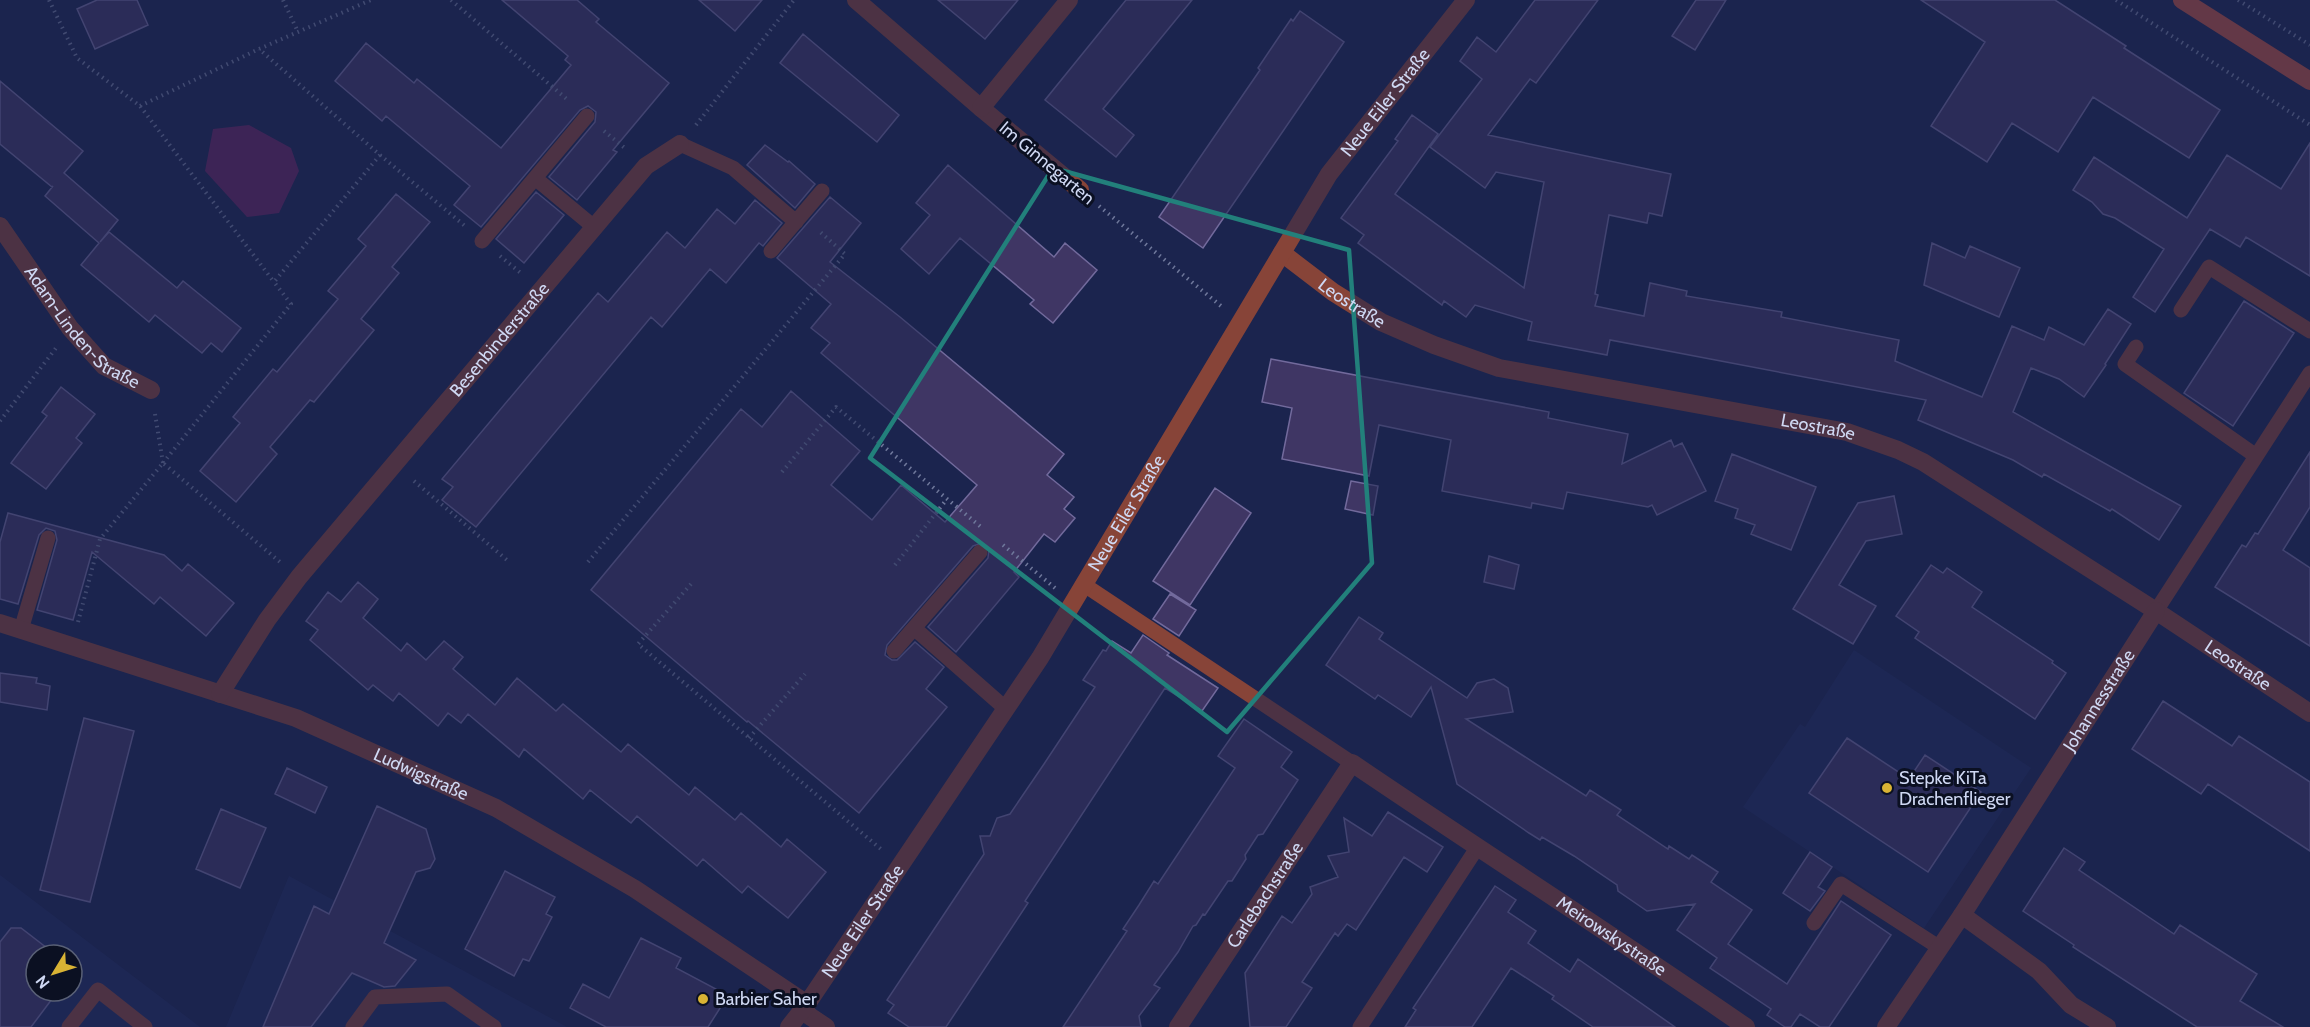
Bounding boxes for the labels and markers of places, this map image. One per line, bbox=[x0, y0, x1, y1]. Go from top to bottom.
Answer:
place label: Stepke KiTa Drachenflieger bbox=[1899, 767, 2011, 810]
marker: Stepke KiTa Drachenflieger bbox=[1880, 781, 1894, 795]
place label: Barbier Saher bbox=[715, 988, 817, 1010]
marker: Barbier Saher bbox=[696, 992, 710, 1006]

